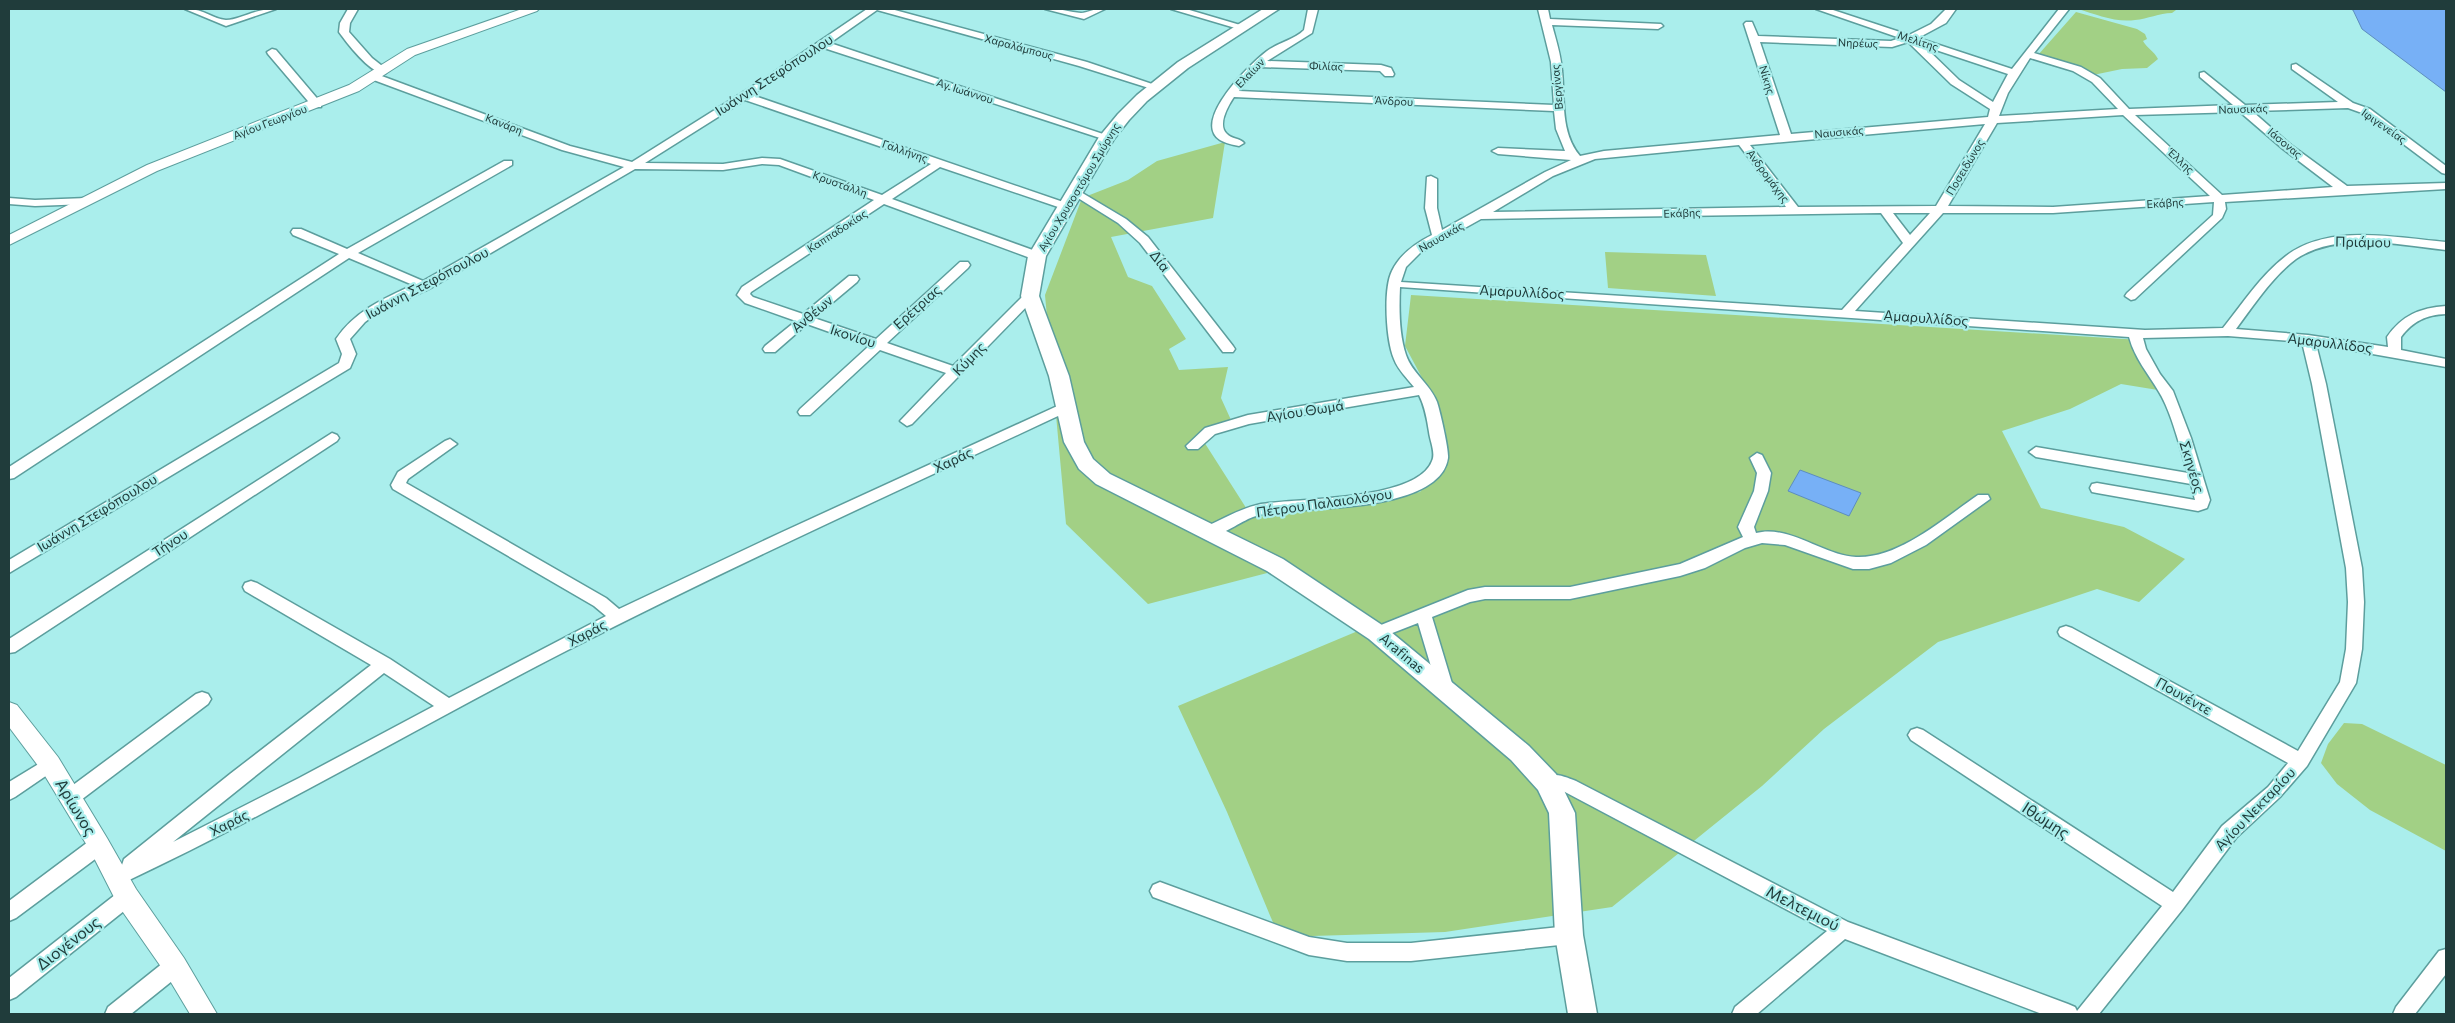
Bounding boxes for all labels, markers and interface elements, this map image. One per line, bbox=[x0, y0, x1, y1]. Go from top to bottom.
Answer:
street label: Μελίτης bbox=[1896, 28, 1940, 53]
street label: Ιωάννη Στεφόπουλου bbox=[712, 30, 836, 119]
street label: Χαραλάμπους bbox=[983, 31, 1055, 62]
street label: Νηρέως bbox=[1838, 35, 1878, 50]
street label: Ελαίων bbox=[1232, 55, 1267, 90]
street label: Φιλίας bbox=[1309, 58, 1343, 73]
street label: Βεργίνας bbox=[1548, 64, 1565, 110]
street label: Νίκης bbox=[1757, 64, 1778, 96]
street label: Αγ. Ιωάννου bbox=[935, 75, 995, 106]
street label: Άνδρου bbox=[1374, 93, 1414, 108]
street label: Αγίου Γεωργίου bbox=[231, 101, 309, 142]
street label: Ναυσικάς bbox=[2218, 101, 2268, 116]
street label: Ιφιγενείας bbox=[2359, 105, 2409, 146]
street label: Κανάρη bbox=[484, 111, 525, 137]
street label: Αγίου Χρυσοστόμου Σμύρνης bbox=[1035, 120, 1122, 253]
street label: Ναυσικάς bbox=[1814, 123, 1864, 140]
street label: Ιάσονας bbox=[2266, 125, 2305, 161]
street label: Ποσειδώνος bbox=[1943, 136, 1986, 197]
street label: Γαλλήνης bbox=[881, 137, 930, 164]
street label: Έλλης bbox=[2165, 145, 2197, 176]
street label: Ανδρομάχης bbox=[1744, 147, 1793, 205]
street label: Κρυστάλλη bbox=[811, 168, 869, 199]
street label: Εκάβης bbox=[2146, 195, 2184, 210]
street label: Εκάβης bbox=[1663, 205, 1701, 220]
street label: Καππαδοκίας bbox=[804, 206, 869, 255]
street label: Ναυσικάς bbox=[1416, 219, 1465, 255]
street label: Πριάμου bbox=[2335, 233, 2391, 250]
street label: Ιωάννη Στεφόπουλου bbox=[362, 243, 491, 322]
street label: Δία bbox=[1147, 246, 1174, 275]
street label: Ερέτριας bbox=[889, 281, 944, 332]
street label: Αμαρυλλίδος bbox=[1479, 281, 1565, 302]
street label: Ανθέων bbox=[787, 291, 836, 336]
street label: Αμαρυλλίδος bbox=[1883, 306, 1969, 329]
street label: Ικονίου bbox=[828, 320, 878, 351]
street label: Αμαρυλλίδος bbox=[2287, 329, 2373, 356]
street label: Κύμης bbox=[949, 338, 989, 379]
street label: Αγίου Θωμά bbox=[1265, 396, 1345, 425]
street label: Σκηνέος bbox=[2176, 439, 2208, 495]
street label: Χαράς bbox=[931, 443, 975, 476]
street label: Ιωάννη Στεφόπουλου bbox=[34, 470, 160, 555]
street label: Πέτρου Παλαιολόγου bbox=[1255, 485, 1393, 520]
street label: Τήνου bbox=[149, 525, 191, 560]
street label: Χαράς bbox=[565, 615, 609, 650]
street label: Arafinas bbox=[1376, 629, 1428, 676]
street label: Πουνέντε bbox=[2153, 673, 2215, 718]
street label: Αγίου Νεκταρίου bbox=[2211, 764, 2299, 854]
street label: Αρίωνος bbox=[52, 775, 101, 839]
street label: Ιθώμης bbox=[2019, 797, 2073, 842]
street label: Χαράς bbox=[207, 806, 251, 839]
street label: Μελτεμιού bbox=[1763, 881, 1843, 934]
street label: Διογένους bbox=[32, 912, 103, 973]

